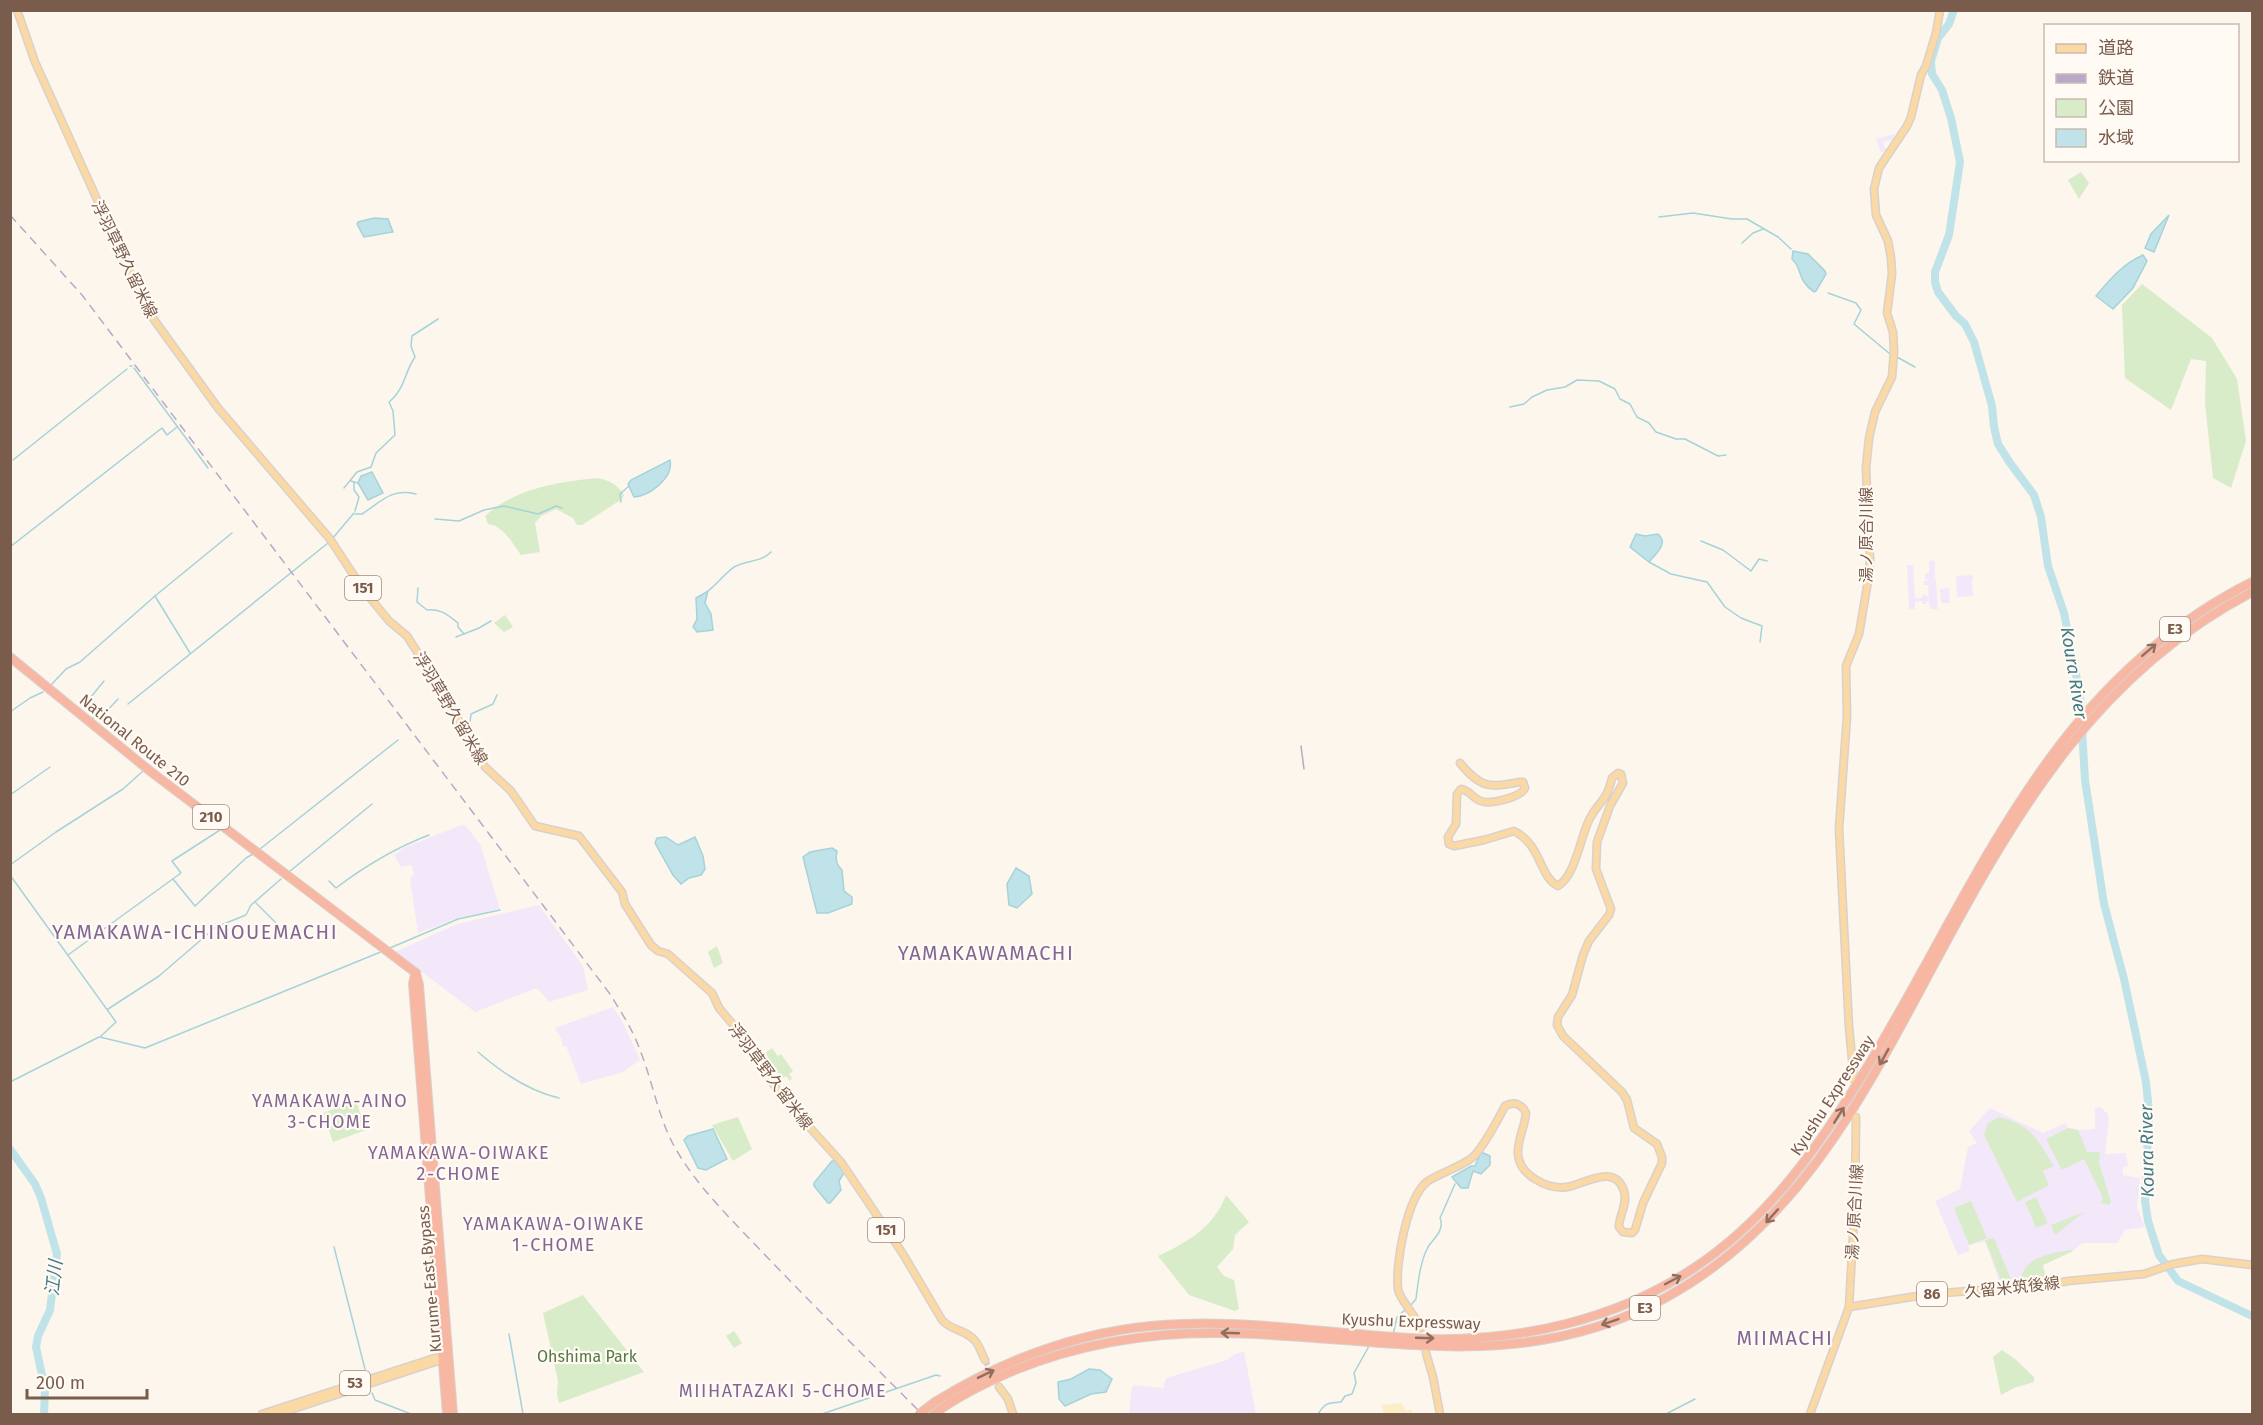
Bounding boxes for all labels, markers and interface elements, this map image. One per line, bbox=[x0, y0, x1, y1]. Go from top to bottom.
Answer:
legend bbox=[2044, 24, 2239, 162]
text: 道路 bbox=[2098, 37, 2134, 59]
text: 鉄道 bbox=[2098, 67, 2134, 89]
text: 公園 bbox=[2098, 97, 2134, 119]
text: 水域 bbox=[2098, 127, 2134, 149]
street label: 浮羽草野久留米線 bbox=[88, 198, 161, 321]
street label: 湯ノ原合川線 bbox=[1857, 487, 1876, 583]
road number: 151 bbox=[345, 576, 381, 600]
road number: E3 bbox=[2160, 617, 2190, 641]
water label: Koura River bbox=[2056, 625, 2092, 722]
one-way arrow bbox=[2141, 643, 2156, 657]
street label: 浮羽草野久留米線 bbox=[409, 648, 492, 768]
street label: National Route 210 bbox=[76, 690, 194, 791]
road number: 210 bbox=[193, 805, 229, 829]
district label: YAMAKAWA-ICHINOUEMACHI bbox=[52, 920, 338, 944]
district label: YAMAKAWAMACHI bbox=[898, 941, 1074, 965]
street label: 浮羽草野久留米線 bbox=[724, 1019, 817, 1133]
street label: Kyushu Expressway bbox=[1786, 1032, 1878, 1159]
one-way arrow bbox=[1877, 1048, 1889, 1065]
district label: YAMAKAWA-AINO 3-CHOME bbox=[252, 1090, 408, 1133]
water label: Koura River bbox=[2135, 1103, 2159, 1198]
one-way arrow bbox=[1833, 1107, 1845, 1124]
district label: YAMAKAWA-OIWAKE 2-CHOME bbox=[368, 1142, 550, 1185]
street label: 湯ノ原合川線 bbox=[1842, 1164, 1866, 1260]
street label: Kurume-East Bypass bbox=[414, 1205, 445, 1353]
one-way arrow bbox=[1765, 1209, 1779, 1224]
district label: YAMAKAWA-OIWAKE 1-CHOME bbox=[463, 1213, 645, 1256]
road number: 151 bbox=[868, 1218, 904, 1242]
water label: 江川 bbox=[41, 1257, 67, 1297]
street label: 久留米筑後線 bbox=[1963, 1273, 2061, 1302]
one-way arrow bbox=[1663, 1274, 1681, 1285]
road number: 86 bbox=[1917, 1282, 1947, 1306]
road number: E3 bbox=[1630, 1296, 1660, 1320]
street label: Kyushu Expressway bbox=[1341, 1310, 1481, 1333]
one-way arrow bbox=[1601, 1318, 1620, 1329]
district label: MIIMACHI bbox=[1737, 1326, 1833, 1350]
one-way arrow bbox=[1220, 1327, 1240, 1339]
one-way arrow bbox=[1414, 1333, 1434, 1344]
park label: Ohshima Park bbox=[537, 1347, 638, 1366]
scale bar bbox=[27, 1362, 147, 1400]
one-way arrow bbox=[977, 1367, 995, 1379]
road number: 53 bbox=[340, 1371, 370, 1395]
text: 200 m bbox=[36, 1372, 85, 1394]
district label: MIIHATAZAKI 5-CHOME bbox=[679, 1380, 887, 1402]

